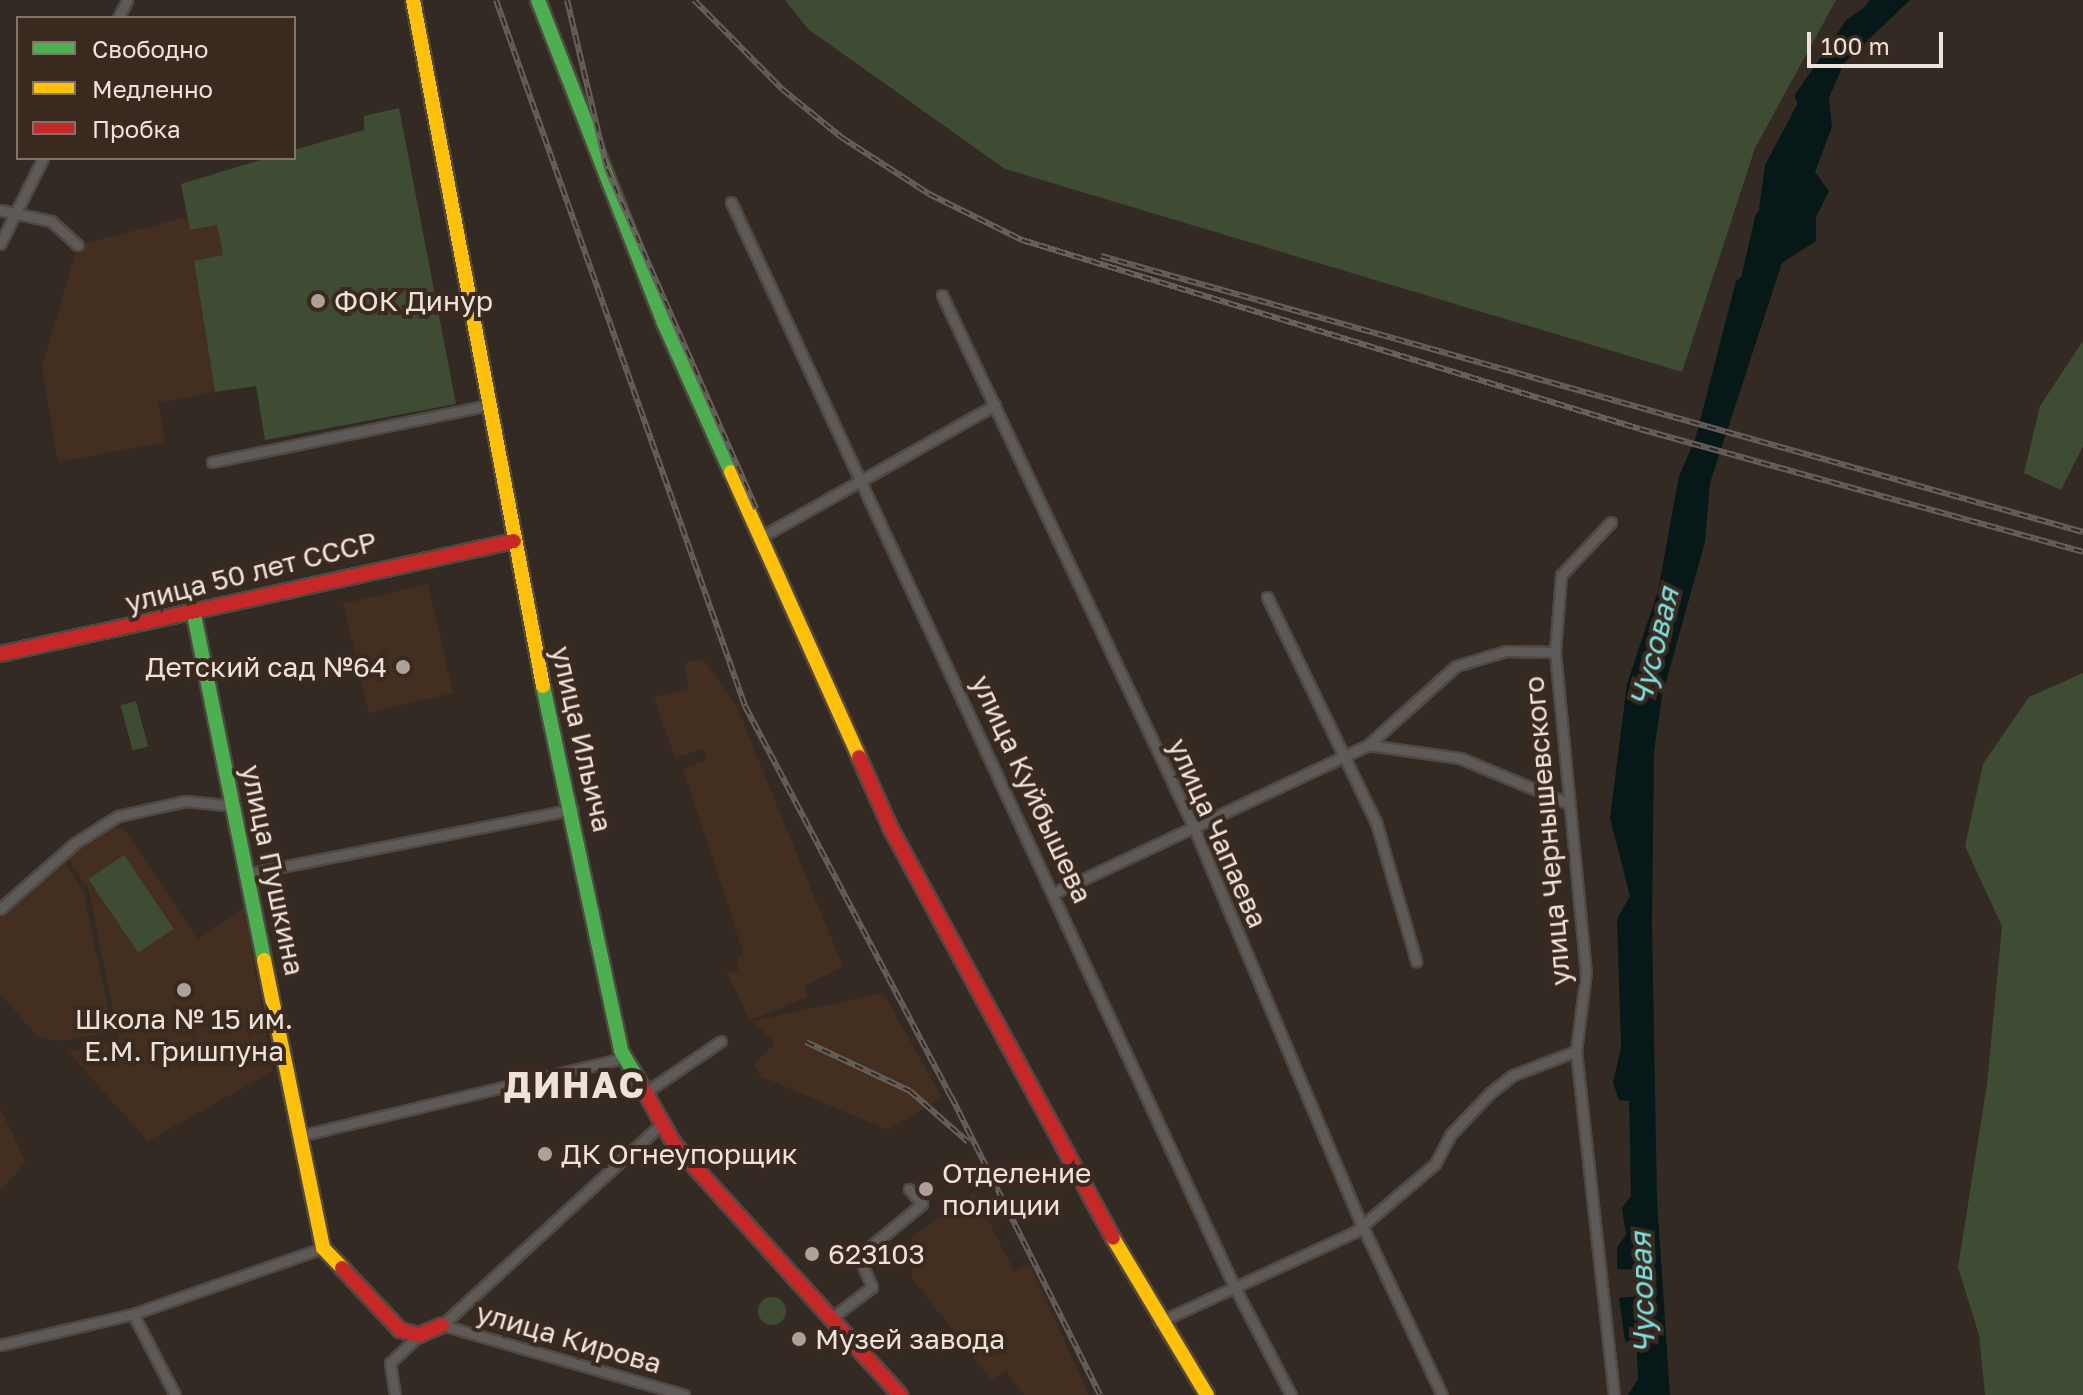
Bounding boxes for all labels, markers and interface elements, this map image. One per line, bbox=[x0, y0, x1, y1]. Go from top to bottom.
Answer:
legend bbox=[16, 16, 296, 160]
scale bar bbox=[1811, 16, 1947, 66]
text: 100 m bbox=[1821, 31, 1890, 60]
text: Свободно bbox=[92, 34, 208, 63]
text: Медленно bbox=[92, 74, 213, 103]
text: Пробка bbox=[92, 114, 181, 143]
place label: ФОК Динур bbox=[334, 284, 493, 318]
marker: ФОК Динур bbox=[309, 292, 327, 310]
street label: улица 50 лет СССР bbox=[122, 524, 380, 620]
water label: Чусовая bbox=[1622, 584, 1686, 710]
street label: улица Ильича bbox=[544, 643, 620, 835]
place label: Детский сад №64 bbox=[145, 650, 387, 684]
marker: Детский сад №64 bbox=[394, 658, 412, 676]
street label: улица Куйбышева bbox=[964, 670, 1100, 908]
street label: улица Чернышевского bbox=[1517, 675, 1577, 987]
street label: улица Чапаева bbox=[1161, 733, 1275, 933]
street label: улица Пушкина bbox=[234, 762, 312, 978]
marker: Школа № 15 им. Е.М. Гришпуна bbox=[175, 981, 193, 999]
place label: Школа № 15 им. Е.М. Гришпуна bbox=[75, 1002, 293, 1068]
district label: ДИНАС bbox=[504, 1063, 646, 1107]
place label: ДК Огнеупорщик bbox=[561, 1137, 798, 1171]
marker: ДК Огнеупорщик bbox=[536, 1145, 554, 1163]
place label: Отделение полиции bbox=[942, 1156, 1091, 1222]
marker: Отделение полиции bbox=[917, 1180, 935, 1198]
water label: Чусовая bbox=[1622, 1232, 1662, 1354]
place label: 623103 bbox=[828, 1237, 925, 1271]
marker: 623103 bbox=[803, 1245, 821, 1263]
street label: улица Кирова bbox=[472, 1295, 666, 1381]
place label: Музей завода bbox=[815, 1322, 1005, 1356]
marker: Музей завода bbox=[790, 1330, 808, 1348]

